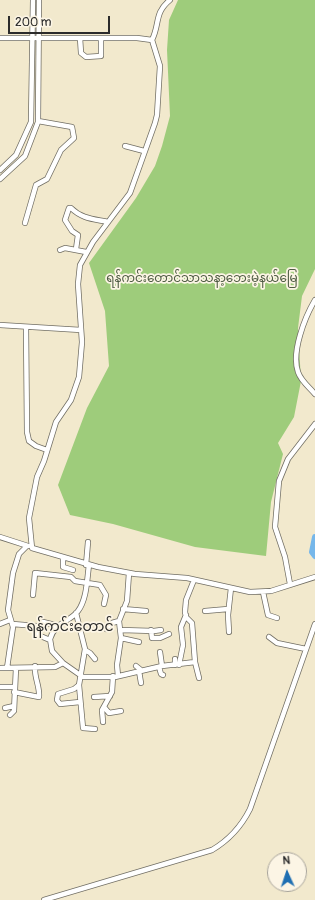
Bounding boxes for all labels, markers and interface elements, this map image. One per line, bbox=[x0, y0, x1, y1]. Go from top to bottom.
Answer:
scale bar bbox=[10, 8, 112, 34]
text: 200 m bbox=[15, 15, 51, 30]
park label: ရန်ကင်းတောင်သာသနာ့ဘေးမဲ့နယ်မြေ bbox=[106, 272, 298, 286]
district label: ရန်ကင်းတောင် bbox=[26, 619, 114, 635]
north arrow bbox=[267, 852, 307, 892]
text: N bbox=[282, 854, 290, 867]

